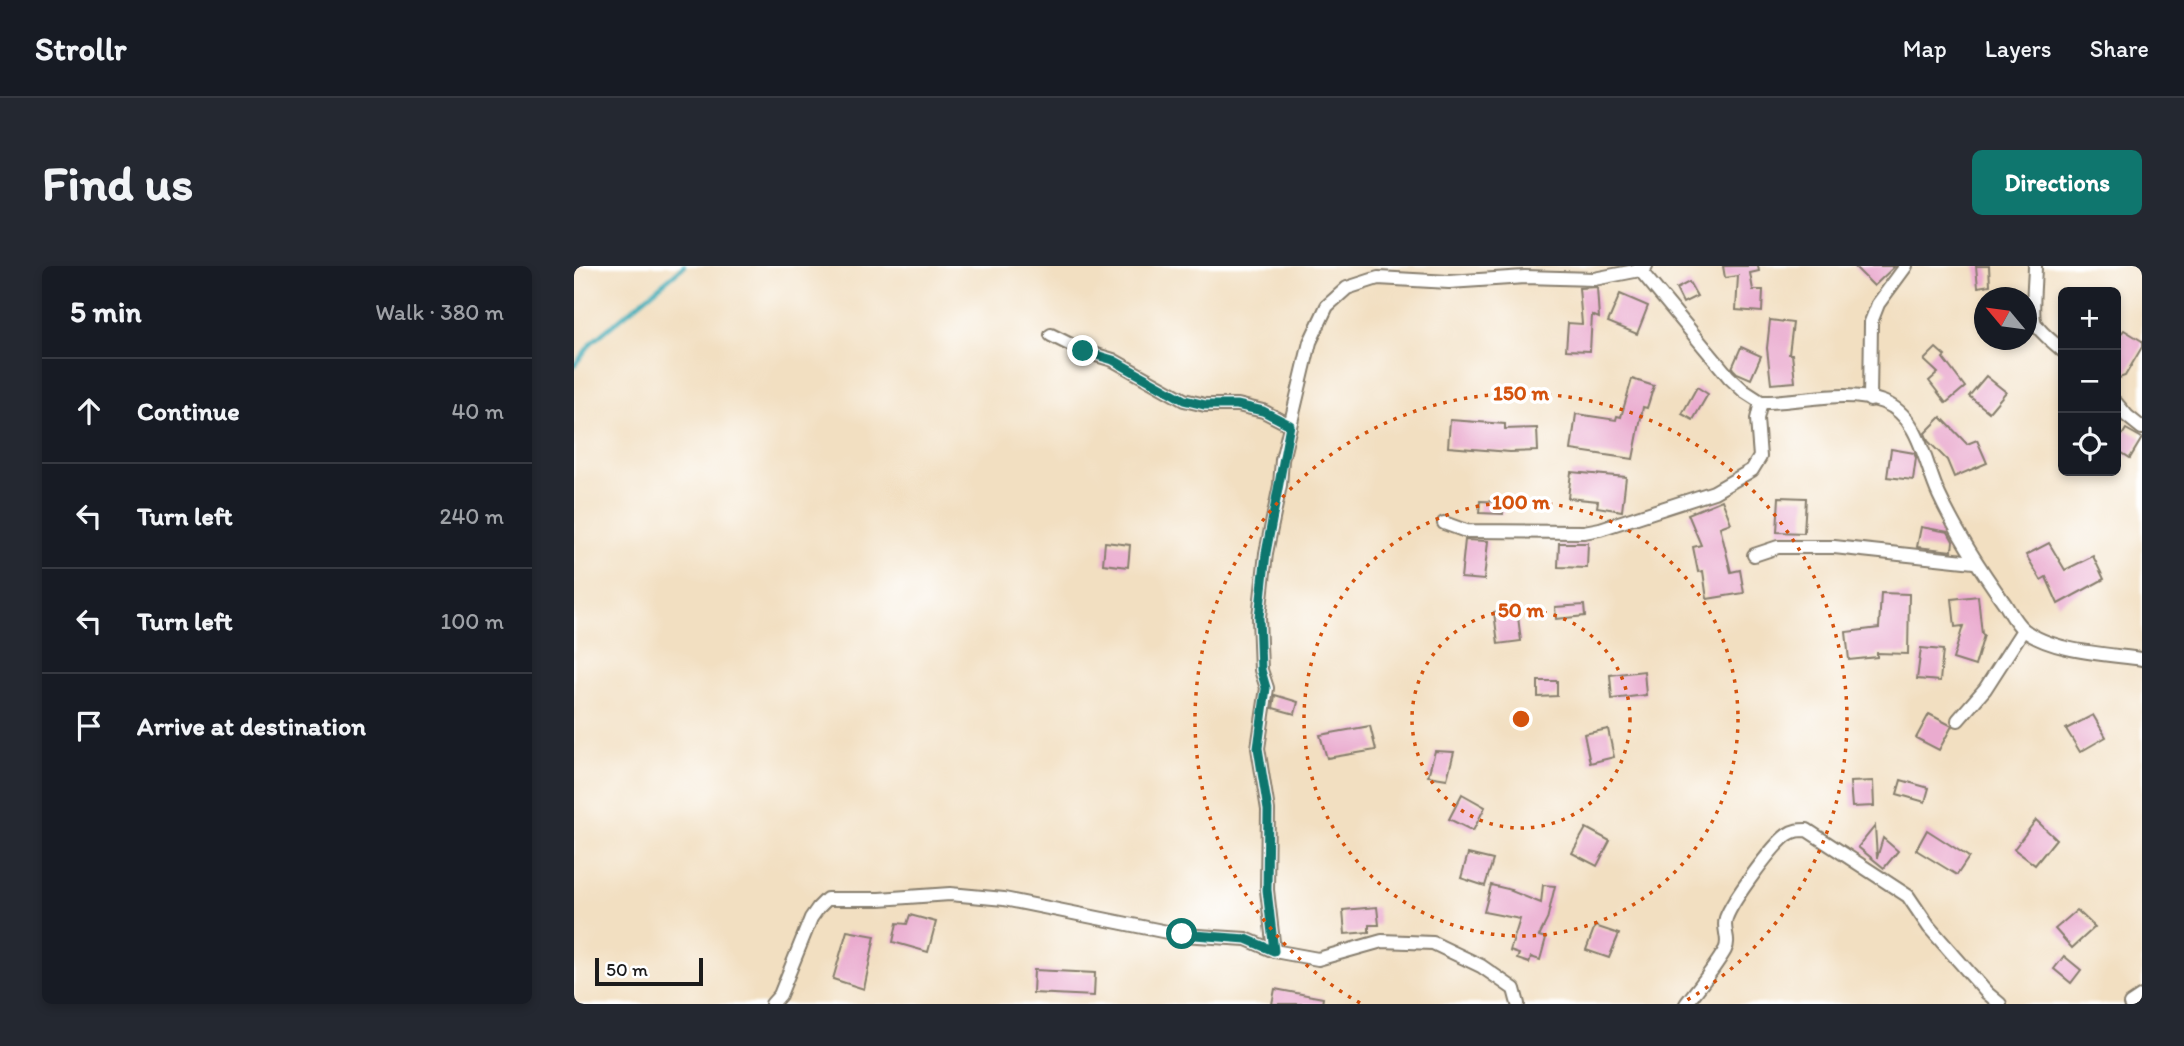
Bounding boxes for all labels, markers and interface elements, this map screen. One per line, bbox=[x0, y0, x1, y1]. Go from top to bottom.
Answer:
text: Strollr bbox=[35, 29, 126, 68]
text: Map bbox=[1903, 34, 1947, 63]
text: Layers bbox=[1985, 34, 2052, 63]
text: Share bbox=[2090, 34, 2149, 63]
button: Directions bbox=[1972, 150, 2142, 215]
text: Find us bbox=[42, 153, 193, 212]
north arrow bbox=[1974, 287, 2037, 350]
map controls bbox=[2058, 287, 2121, 476]
button: + bbox=[2058, 287, 2121, 350]
text: 5 min bbox=[70, 293, 141, 330]
text: Walk · 380 m bbox=[375, 298, 504, 326]
route end bbox=[1067, 335, 1098, 366]
button: − bbox=[2058, 350, 2121, 413]
text: 150 m bbox=[1493, 380, 1549, 405]
icon: ahead bbox=[70, 392, 108, 430]
text: Continue bbox=[137, 395, 240, 427]
text: 40 m bbox=[451, 397, 504, 425]
button: locate bbox=[2058, 413, 2121, 476]
text: 100 m bbox=[1492, 489, 1550, 514]
icon: left bbox=[70, 497, 108, 535]
text: Turn left bbox=[137, 500, 233, 532]
text: 240 m bbox=[439, 502, 504, 530]
text: 50 m bbox=[1498, 597, 1545, 622]
icon: left bbox=[70, 602, 108, 640]
text: Turn left bbox=[137, 605, 233, 637]
text: 100 m bbox=[440, 607, 504, 635]
icon: arrive bbox=[70, 707, 108, 745]
centre of rings bbox=[1509, 707, 1533, 731]
text: Arrive at destination bbox=[137, 710, 366, 742]
route start bbox=[1166, 918, 1197, 949]
scale bar bbox=[595, 955, 704, 987]
text: 50 m bbox=[606, 958, 648, 981]

